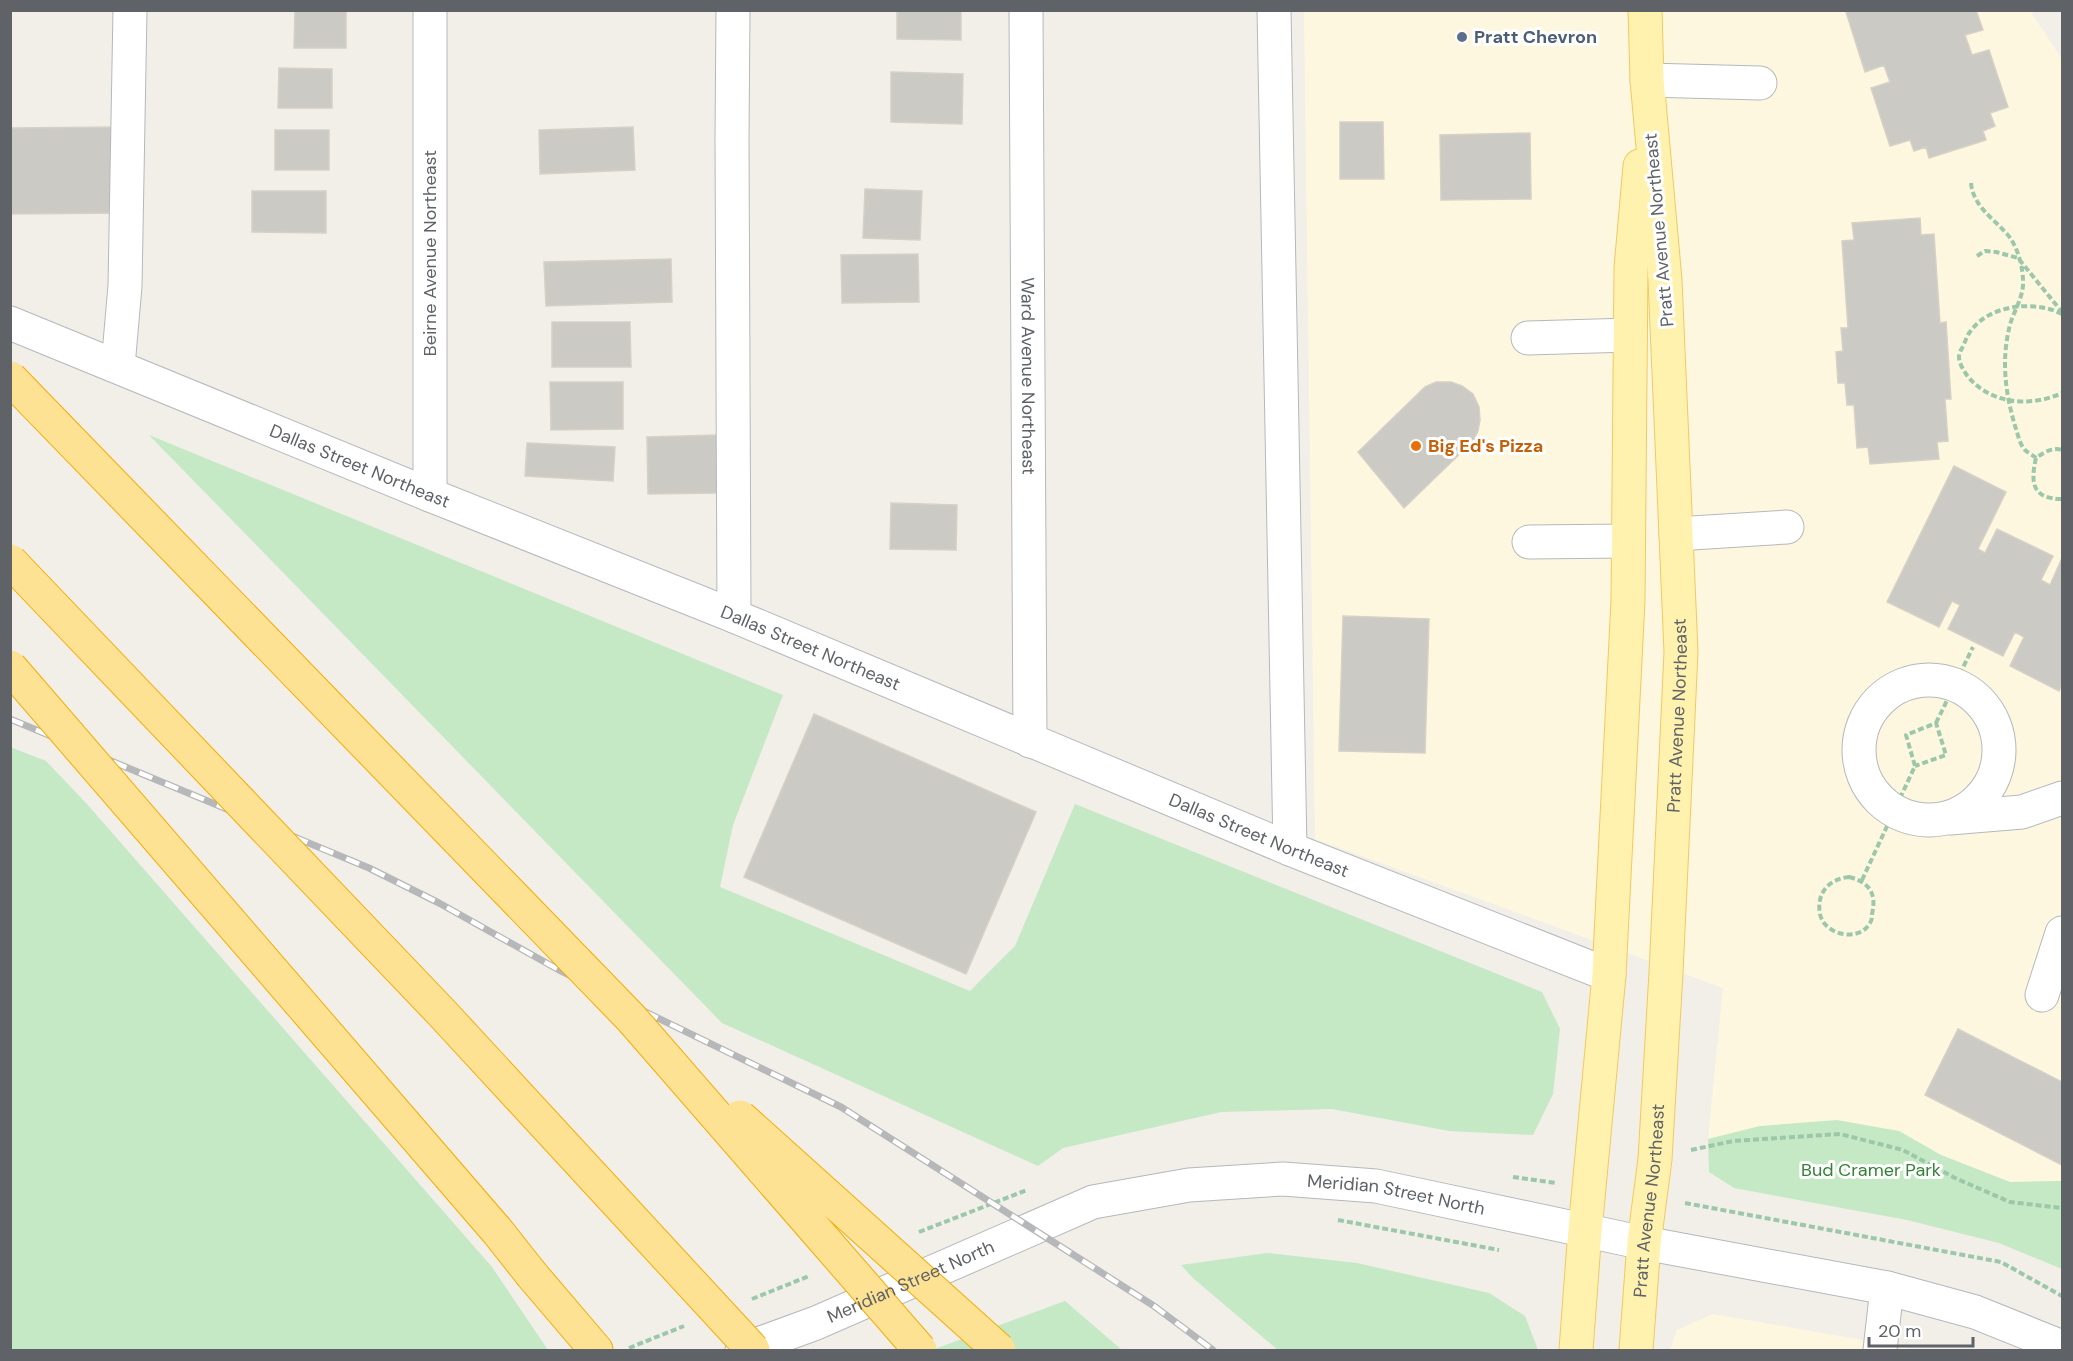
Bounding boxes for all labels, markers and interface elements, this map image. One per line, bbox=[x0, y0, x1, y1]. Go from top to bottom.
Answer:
place label: Pratt Chevron bbox=[1474, 25, 1597, 49]
marker: Pratt Chevron bbox=[1455, 30, 1469, 44]
street label: Pratt Avenue Northeast bbox=[1639, 132, 1679, 328]
street label: Beirne Avenue Northeast bbox=[418, 150, 442, 356]
street label: Ward Avenue Northeast bbox=[1015, 277, 1041, 475]
street label: Dallas Street Northeast bbox=[266, 419, 453, 514]
place label: Big Ed's Pizza bbox=[1428, 434, 1543, 458]
marker: Big Ed's Pizza bbox=[1409, 439, 1423, 453]
street label: Dallas Street Northeast bbox=[717, 600, 904, 696]
street label: Pratt Avenue Northeast bbox=[1661, 618, 1693, 813]
street label: Dallas Street Northeast bbox=[1165, 788, 1352, 883]
street label: Pratt Avenue Northeast bbox=[1628, 1103, 1670, 1298]
park label: Bud Cramer Park bbox=[1801, 1158, 1941, 1182]
street label: Meridian Street North bbox=[1306, 1169, 1487, 1221]
street label: Meridian Street North bbox=[823, 1235, 998, 1329]
scale bar bbox=[1869, 1310, 1972, 1348]
text: 20 m bbox=[1878, 1319, 1921, 1343]

